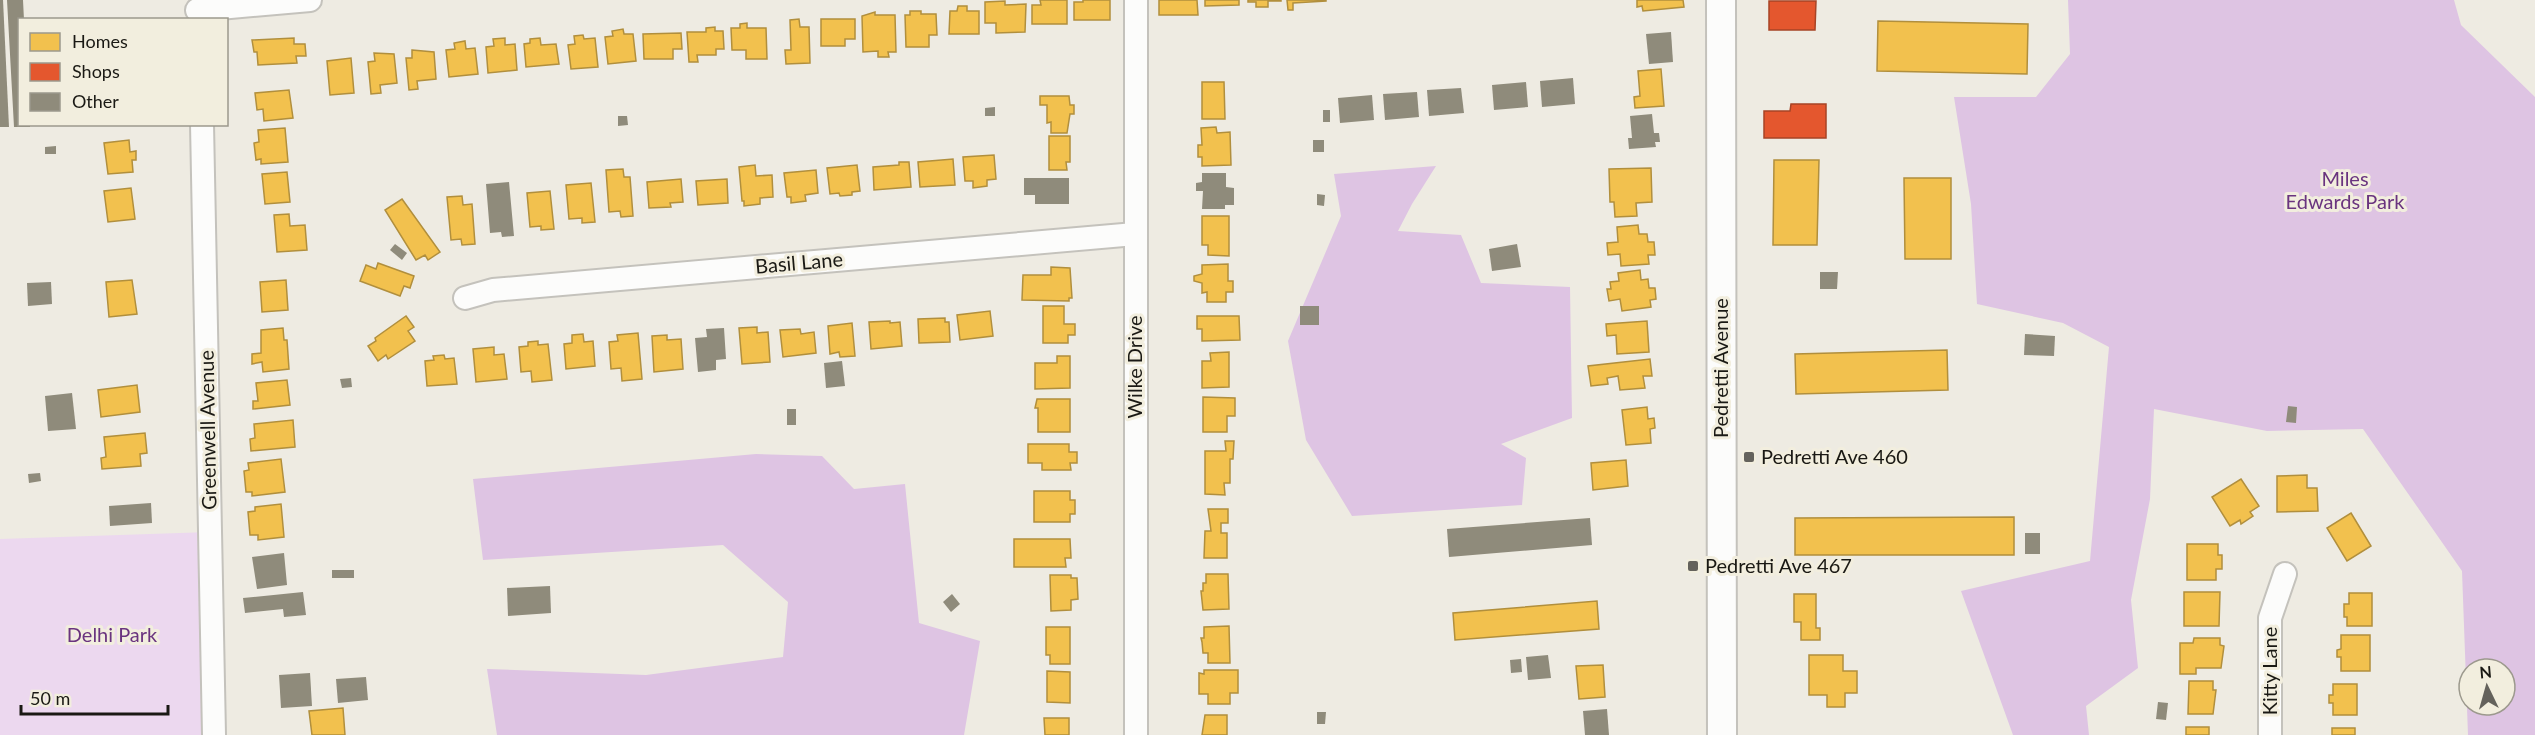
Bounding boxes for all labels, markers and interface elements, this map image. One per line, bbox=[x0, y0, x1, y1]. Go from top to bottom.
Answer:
legend bbox=[18, 18, 228, 126]
text: Homes bbox=[72, 30, 128, 52]
text: Shops bbox=[72, 60, 120, 82]
text: Other bbox=[72, 90, 119, 112]
park label: Miles Edwards Park bbox=[2286, 166, 2405, 213]
street label: Basil Lane bbox=[754, 246, 844, 278]
street label: Pedretti Avenue bbox=[1708, 298, 1732, 438]
street label: Wilke Drive bbox=[1122, 315, 1146, 419]
street label: Greenwell Avenue bbox=[194, 350, 220, 510]
place label: Pedretti Ave 460 bbox=[1761, 444, 1908, 468]
marker: Pedretti Ave 460 bbox=[1742, 450, 1756, 464]
place label: Pedretti Ave 467 bbox=[1705, 553, 1852, 577]
marker: Pedretti Ave 467 bbox=[1686, 559, 1700, 573]
park label: Delhi Park bbox=[67, 622, 158, 646]
street label: Kitty Lane bbox=[2257, 627, 2281, 715]
north arrow bbox=[2457, 657, 2517, 717]
text: N bbox=[2479, 662, 2493, 682]
scale bar bbox=[21, 678, 168, 716]
text: 50 m bbox=[30, 687, 70, 709]

